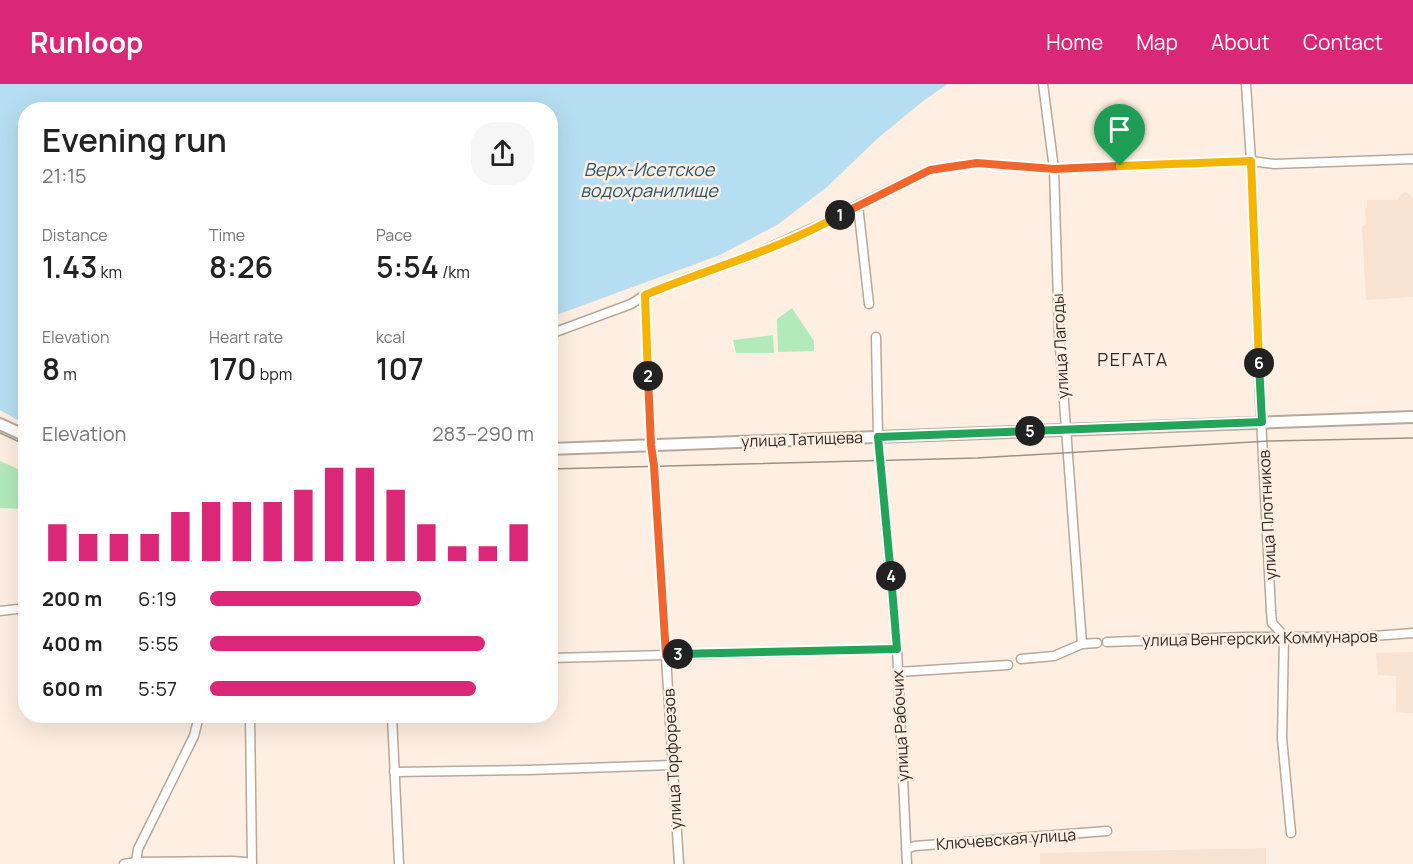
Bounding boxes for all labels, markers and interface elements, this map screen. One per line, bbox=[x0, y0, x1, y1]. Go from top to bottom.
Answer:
text: Runloop bbox=[30, 23, 143, 61]
text: Home bbox=[1046, 28, 1103, 56]
text: Map bbox=[1136, 28, 1178, 56]
text: About bbox=[1211, 28, 1270, 56]
text: Contact bbox=[1303, 28, 1383, 56]
pin bbox=[1094, 104, 1145, 166]
icon: arrive bbox=[1103, 113, 1136, 146]
text: Evening run bbox=[42, 117, 227, 162]
button: share bbox=[471, 122, 534, 185]
water label: Верх-Исетское водохранилище bbox=[580, 157, 719, 202]
text: 21:15 bbox=[42, 162, 87, 189]
pin: 1 bbox=[825, 200, 855, 230]
text: 1 bbox=[836, 204, 844, 226]
text: Distance bbox=[42, 224, 108, 246]
text: Time bbox=[209, 224, 245, 246]
text: Pace bbox=[376, 224, 412, 246]
text: 1.43 bbox=[42, 246, 97, 287]
text: 8:26 bbox=[209, 246, 273, 287]
text: 5:54 bbox=[376, 246, 439, 287]
text: km bbox=[97, 261, 122, 283]
text: /km bbox=[439, 261, 470, 283]
street label: улица Лагоды bbox=[1046, 293, 1074, 399]
text: Elevation bbox=[42, 326, 110, 348]
text: Heart rate bbox=[209, 326, 283, 348]
text: kcal bbox=[376, 326, 405, 348]
district label: РЕГАТА bbox=[1097, 347, 1169, 371]
text: 8 bbox=[42, 348, 60, 389]
text: 170 bbox=[209, 348, 257, 389]
text: 107 bbox=[376, 348, 424, 389]
pin: 6 bbox=[1244, 348, 1274, 378]
text: 6 bbox=[1254, 352, 1264, 374]
pin: 2 bbox=[633, 361, 663, 391]
text: m bbox=[60, 363, 77, 385]
text: bpm bbox=[257, 363, 292, 385]
text: 2 bbox=[643, 365, 653, 387]
pin: 5 bbox=[1015, 416, 1045, 446]
text: Elevation bbox=[42, 420, 126, 447]
text: 283–290 m bbox=[432, 420, 534, 447]
text: 5 bbox=[1025, 420, 1035, 442]
street label: улица Татищева bbox=[741, 426, 863, 452]
street label: улица Плотников bbox=[1253, 449, 1281, 581]
pin: 4 bbox=[876, 561, 906, 591]
text: 4 bbox=[886, 565, 896, 587]
text: 200 m bbox=[42, 585, 102, 612]
text: 6:19 bbox=[138, 585, 177, 612]
street label: улица Венгерских Коммунаров bbox=[1142, 625, 1378, 651]
text: 400 m bbox=[42, 630, 102, 657]
text: 5:55 bbox=[138, 630, 179, 657]
pin: 3 bbox=[663, 639, 693, 669]
text: 3 bbox=[673, 643, 683, 665]
street label: улица Рабочих bbox=[886, 669, 914, 782]
text: 600 m bbox=[42, 675, 103, 702]
text: 5:57 bbox=[138, 675, 177, 702]
street label: улица Торфорезов bbox=[657, 687, 687, 830]
street label: Ключевская улица bbox=[935, 823, 1077, 855]

